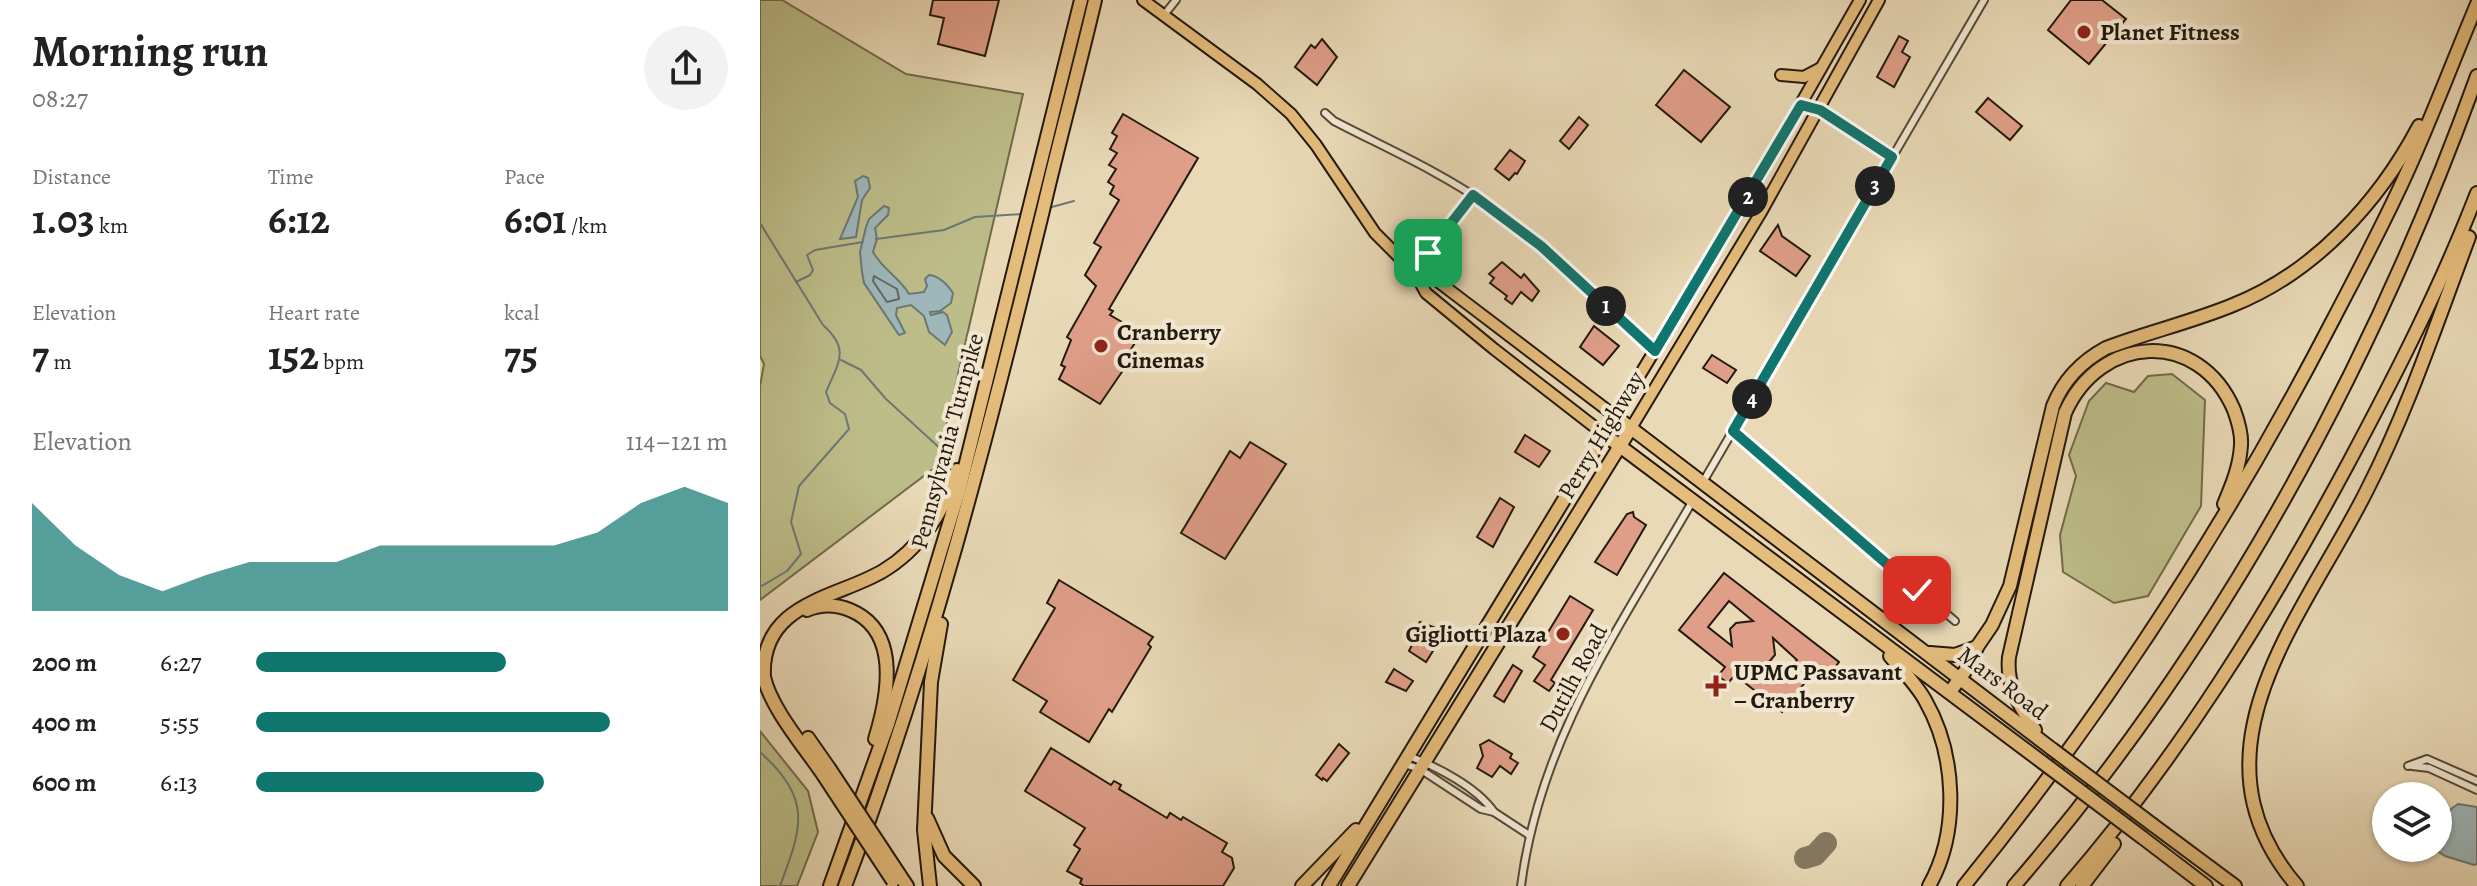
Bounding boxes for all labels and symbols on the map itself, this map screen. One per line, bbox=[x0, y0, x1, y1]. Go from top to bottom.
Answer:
place label: Planet Fitness bbox=[2100, 16, 2240, 48]
marker: Planet Fitness bbox=[2075, 23, 2093, 41]
pin: 3 bbox=[1855, 166, 1895, 206]
pin: 2 bbox=[1728, 177, 1768, 217]
pin bbox=[1394, 219, 1462, 287]
pin: 1 bbox=[1586, 286, 1626, 326]
place label: Cranberry Cinemas bbox=[1117, 316, 1222, 376]
street label: Pennsylvania Turnpike bbox=[903, 330, 991, 552]
marker: Cranberry Cinemas bbox=[1092, 337, 1110, 355]
street label: Perry Highway bbox=[1550, 365, 1652, 505]
pin: 4 bbox=[1732, 379, 1772, 419]
pin bbox=[1883, 556, 1951, 624]
place label: Gigliotti Plaza bbox=[1405, 618, 1547, 650]
street label: Dutilh Road bbox=[1531, 618, 1615, 738]
marker: Gigliotti Plaza bbox=[1554, 625, 1572, 643]
street label: Mars Road bbox=[1952, 639, 2055, 727]
place label: UPMC Passavant – Cranberry bbox=[1734, 656, 1902, 716]
marker: UPMC Passavant – Cranberry bbox=[1705, 675, 1727, 697]

